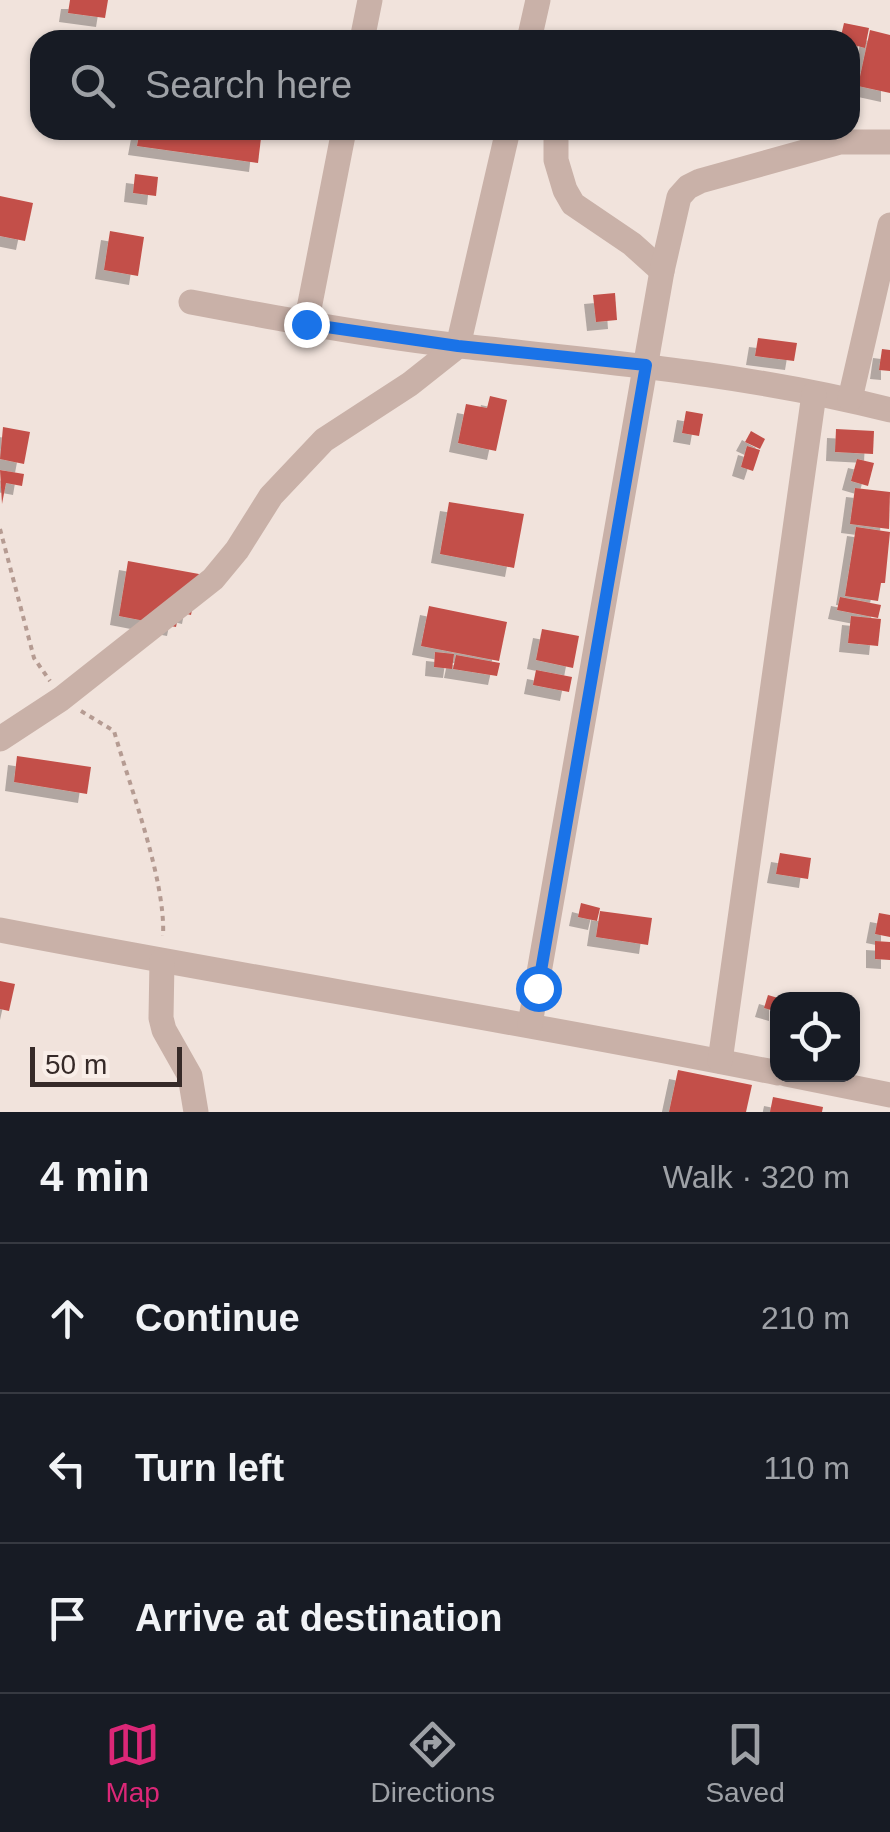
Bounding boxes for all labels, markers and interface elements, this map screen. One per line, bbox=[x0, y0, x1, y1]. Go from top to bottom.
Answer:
search box bbox=[30, 30, 860, 140]
icon: search bbox=[65, 58, 120, 113]
text: Search here bbox=[145, 64, 352, 106]
route end bbox=[284, 302, 330, 348]
route start bbox=[516, 966, 562, 1012]
map controls bbox=[770, 992, 860, 1082]
button: locate bbox=[770, 992, 860, 1082]
scale bar bbox=[30, 1042, 182, 1086]
text: 50 m bbox=[45, 1049, 107, 1080]
text: 4 min bbox=[40, 1153, 150, 1200]
text: Walk · 320 m bbox=[663, 1159, 850, 1195]
icon: ahead bbox=[40, 1291, 95, 1346]
text: Continue bbox=[135, 1297, 300, 1339]
text: 210 m bbox=[761, 1300, 850, 1336]
icon: left bbox=[40, 1441, 95, 1496]
text: Turn left bbox=[135, 1447, 284, 1489]
text: 110 m bbox=[763, 1450, 850, 1486]
icon: arrive bbox=[40, 1591, 95, 1646]
text: Arrive at destination bbox=[135, 1597, 502, 1639]
tab: Map bbox=[105, 1717, 160, 1809]
tab: Directions bbox=[371, 1717, 495, 1809]
tab: Saved bbox=[705, 1717, 785, 1809]

